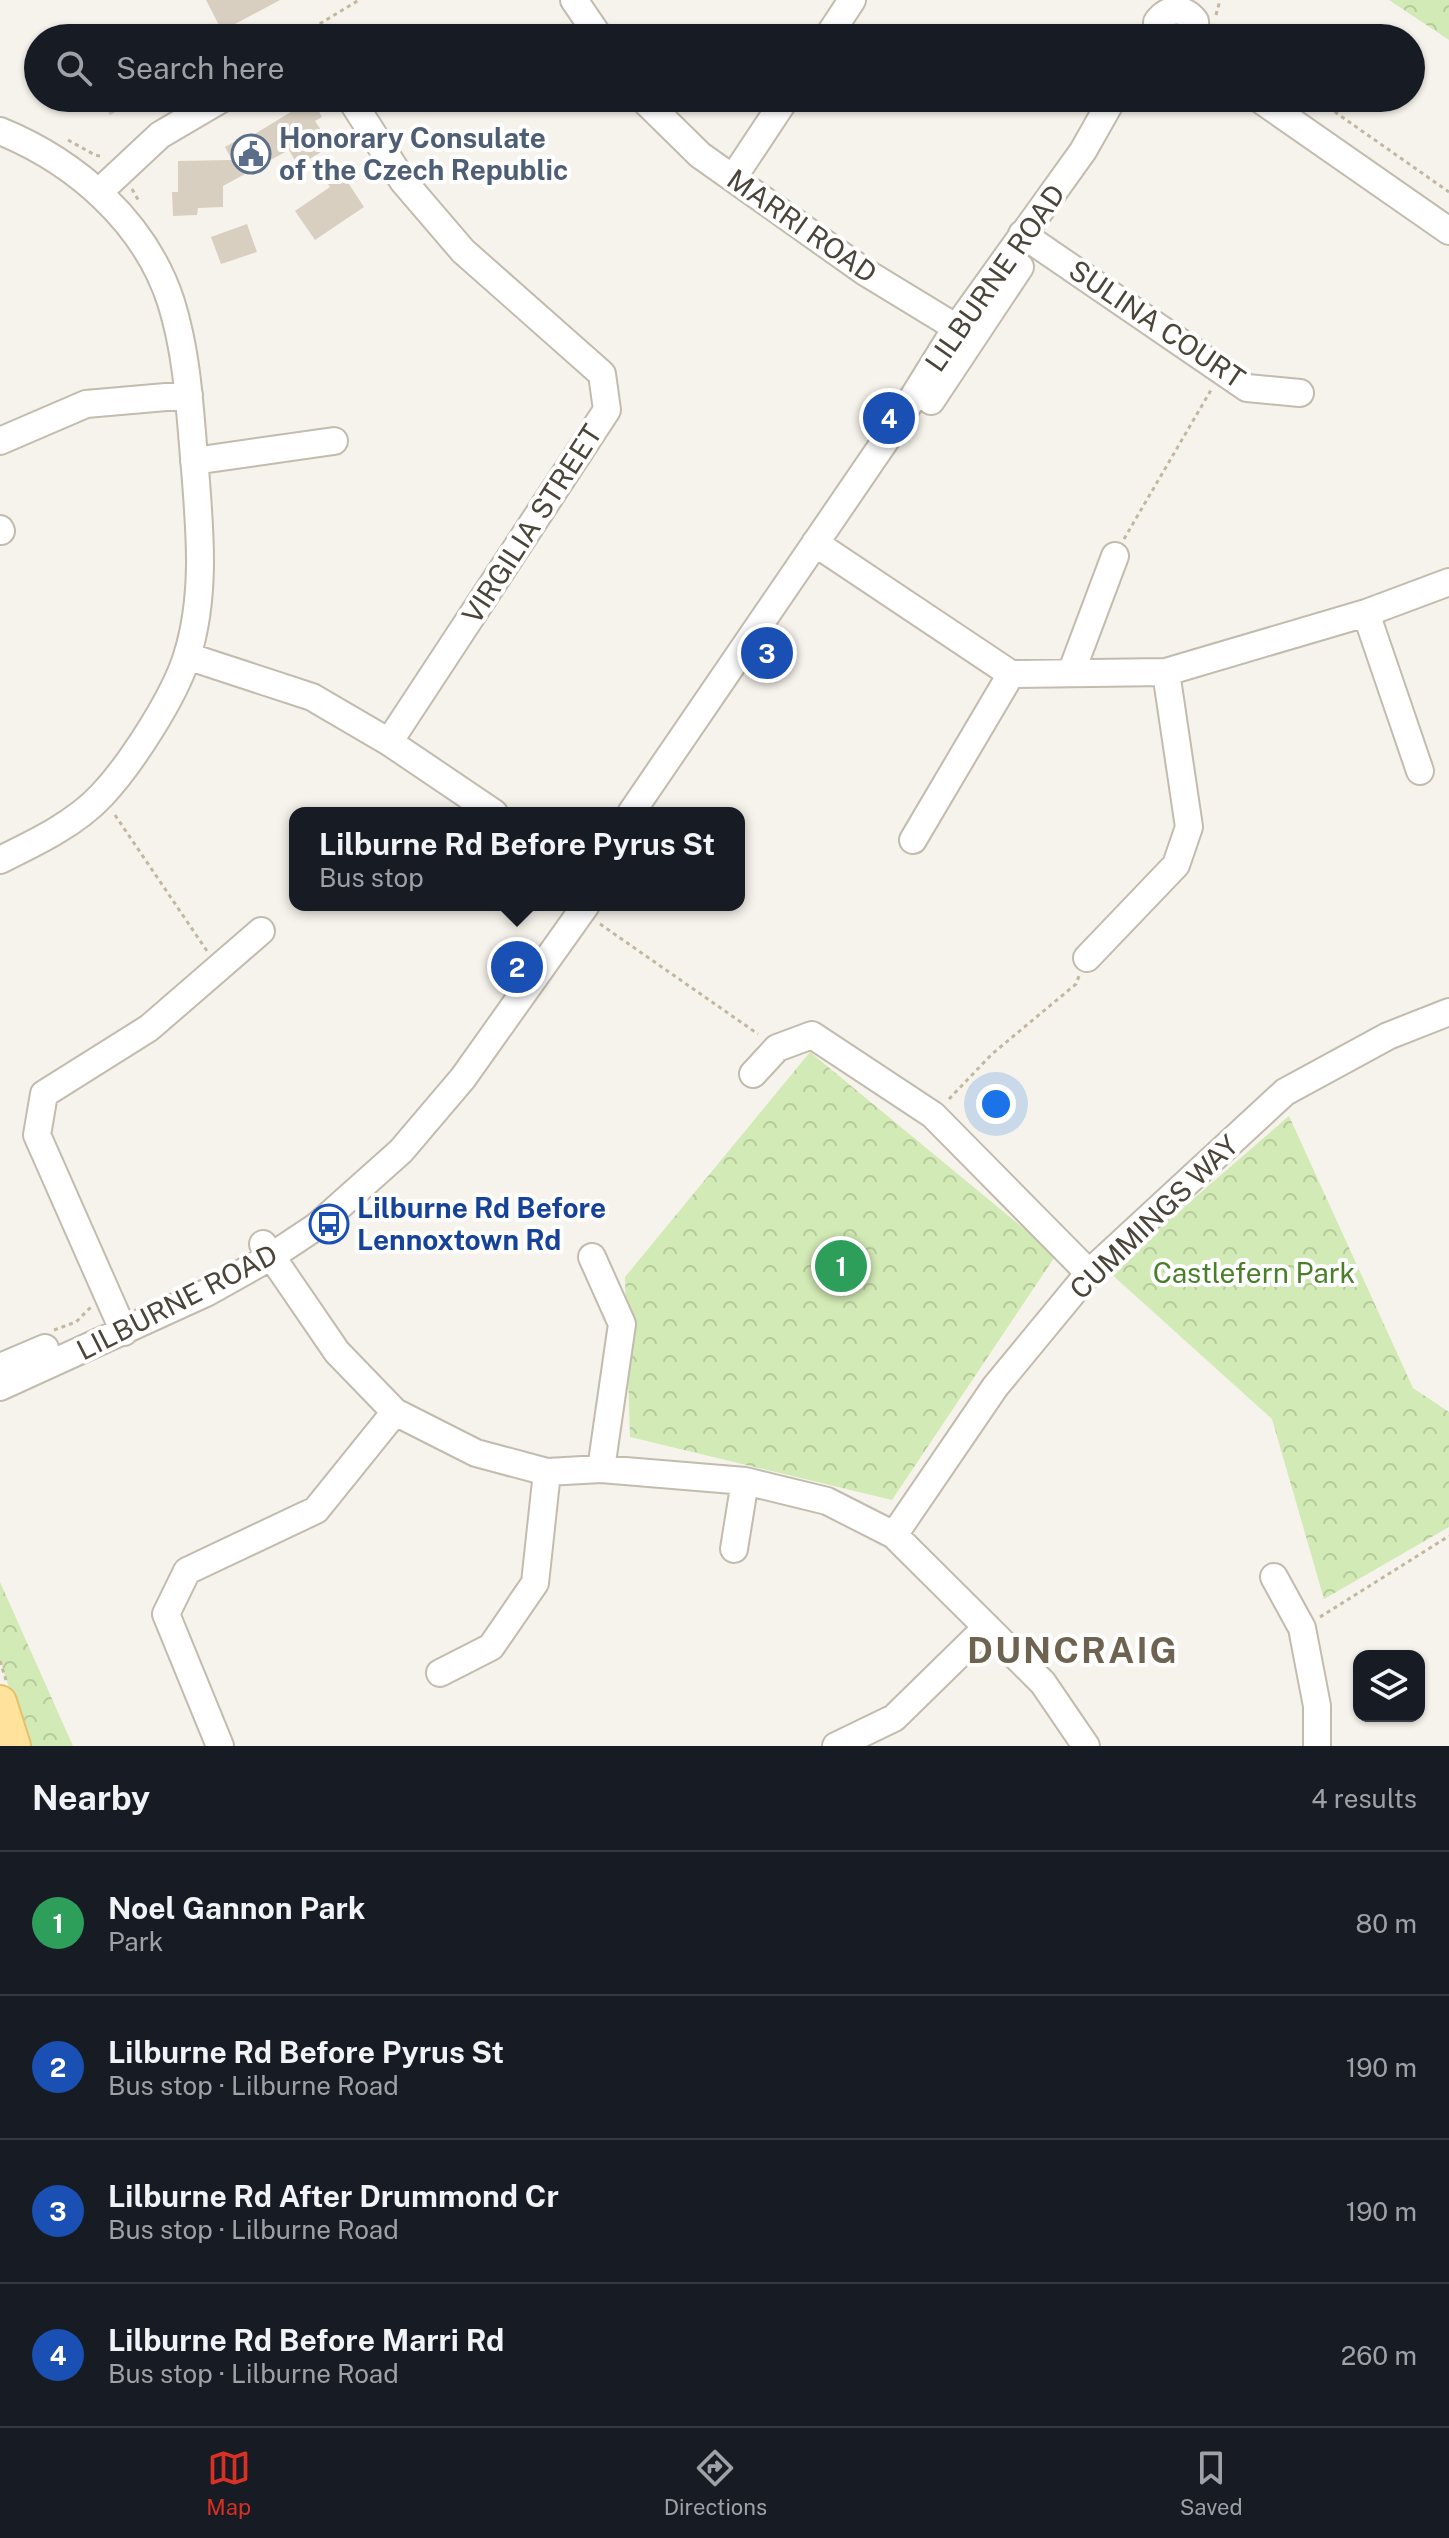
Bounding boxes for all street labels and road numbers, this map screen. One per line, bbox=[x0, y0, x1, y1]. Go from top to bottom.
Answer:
street label: MARRI ROAD bbox=[721, 162, 883, 289]
street label: LILBURNE ROAD bbox=[918, 178, 1071, 377]
street label: SULINA COURT bbox=[1063, 253, 1251, 394]
street label: VIRGILIA STREET bbox=[455, 418, 608, 629]
street label: CUMMINGS WAY bbox=[1063, 1128, 1245, 1305]
street label: LILBURNE ROAD bbox=[71, 1237, 282, 1366]

